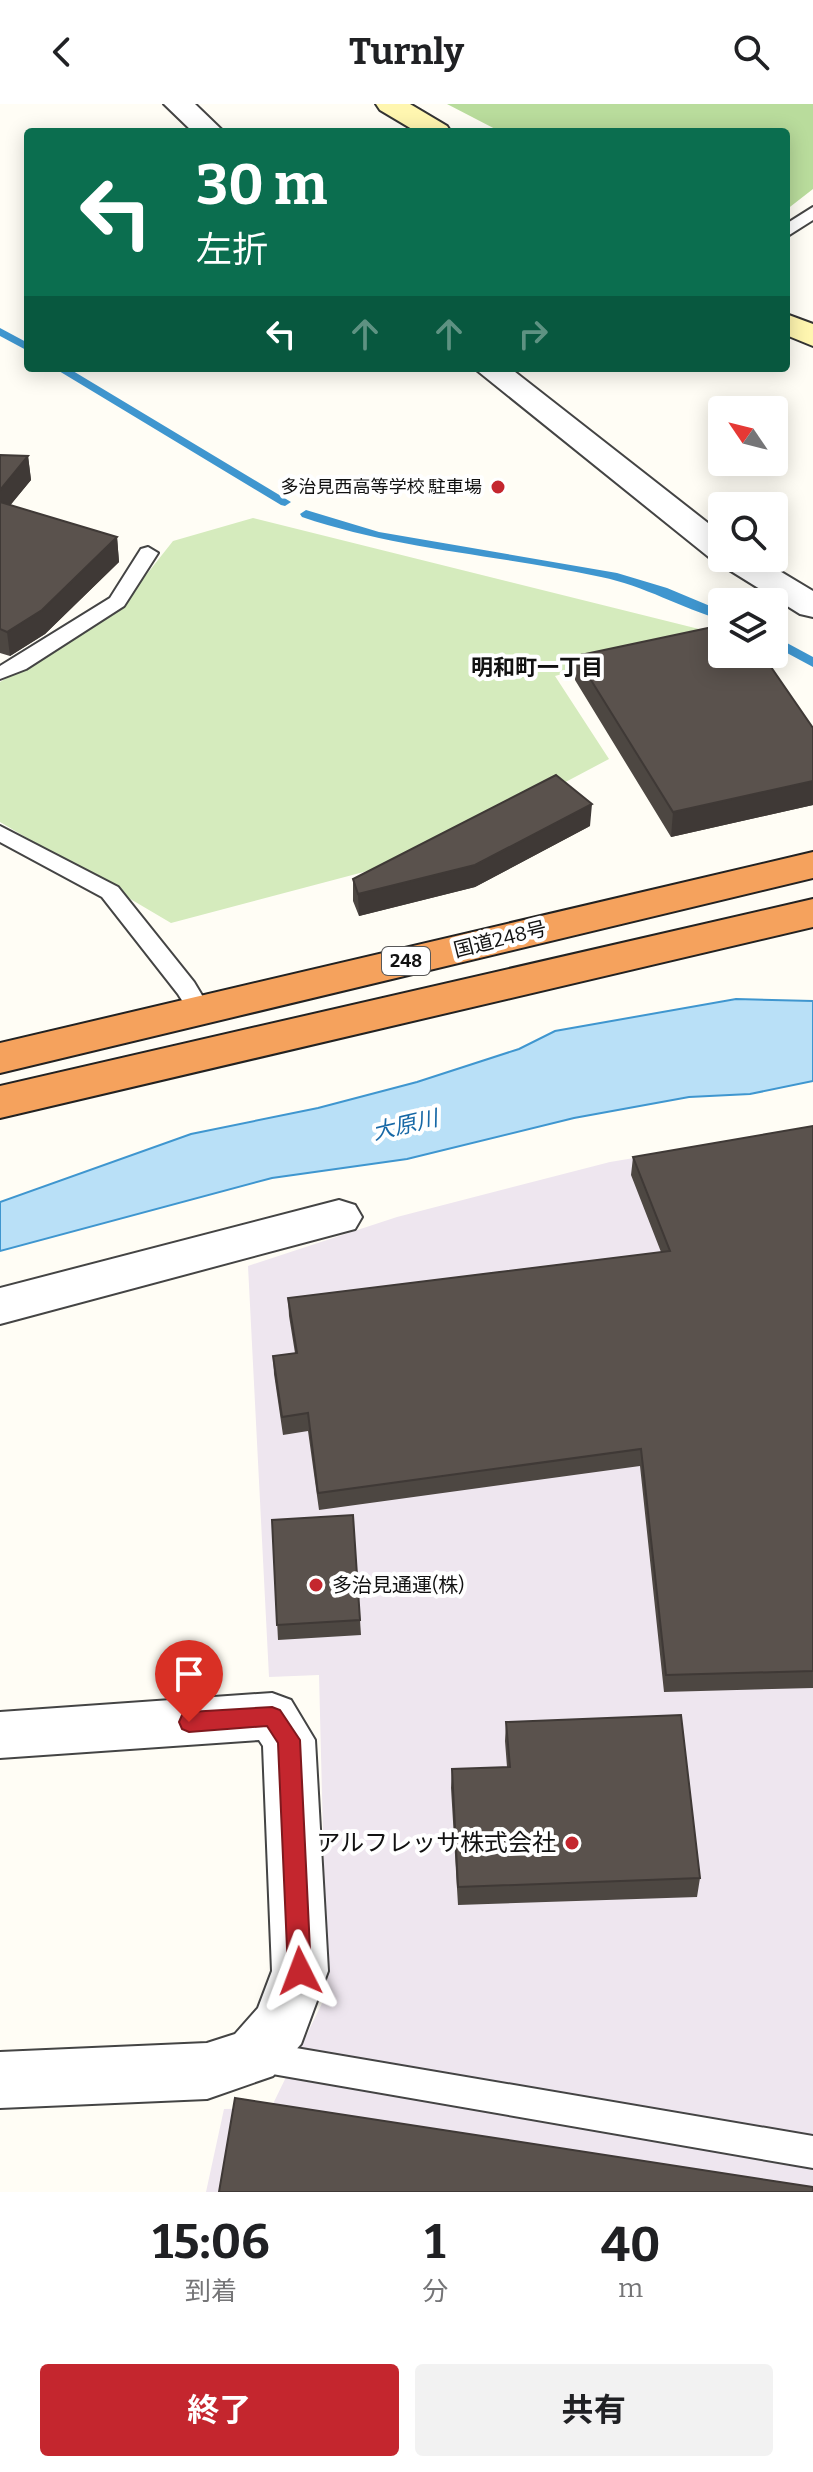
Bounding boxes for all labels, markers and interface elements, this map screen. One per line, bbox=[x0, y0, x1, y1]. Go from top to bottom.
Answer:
icon: back bbox=[40, 30, 84, 74]
text: Turnly bbox=[349, 30, 464, 74]
icon: search bbox=[729, 30, 773, 74]
text: 30 m bbox=[196, 152, 327, 219]
icon: left bbox=[64, 160, 168, 264]
text: 左折 bbox=[196, 228, 268, 272]
icon: left bbox=[259, 312, 303, 356]
icon: ahead bbox=[343, 312, 387, 356]
icon: ahead bbox=[427, 312, 471, 356]
icon: right bbox=[511, 312, 555, 356]
north arrow bbox=[708, 396, 788, 476]
map controls bbox=[708, 396, 788, 668]
place label: 多治見西高等学校 駐車場 bbox=[280, 476, 482, 498]
marker: 多治見西高等学校 駐車場 bbox=[489, 478, 507, 496]
button: search bbox=[708, 492, 788, 572]
button: layers bbox=[708, 588, 788, 668]
district label: 明和町一丁目 bbox=[471, 654, 603, 681]
street label: 国道248号 bbox=[451, 916, 549, 962]
road number: 248 bbox=[382, 947, 430, 975]
water label: 大原川 bbox=[370, 1104, 442, 1146]
place label: 多治見通運(株) bbox=[332, 1573, 464, 1597]
marker: 多治見通運(株) bbox=[307, 1576, 325, 1594]
pin bbox=[155, 1640, 223, 1722]
icon: arrive bbox=[167, 1652, 211, 1696]
place label: アルフレッサ株式会社 bbox=[316, 1829, 556, 1857]
marker: アルフレッサ株式会社 bbox=[563, 1834, 581, 1852]
position arrow bbox=[258, 1929, 342, 2013]
text: 15:06 bbox=[153, 2213, 270, 2271]
text: 1 bbox=[425, 2213, 446, 2271]
text: 40 bbox=[601, 2216, 660, 2274]
text: m bbox=[618, 2273, 643, 2304]
text: 到着 bbox=[185, 2276, 237, 2307]
text: 分 bbox=[422, 2276, 448, 2307]
button: 終了 bbox=[40, 2364, 399, 2456]
button: 共有 bbox=[415, 2364, 773, 2456]

